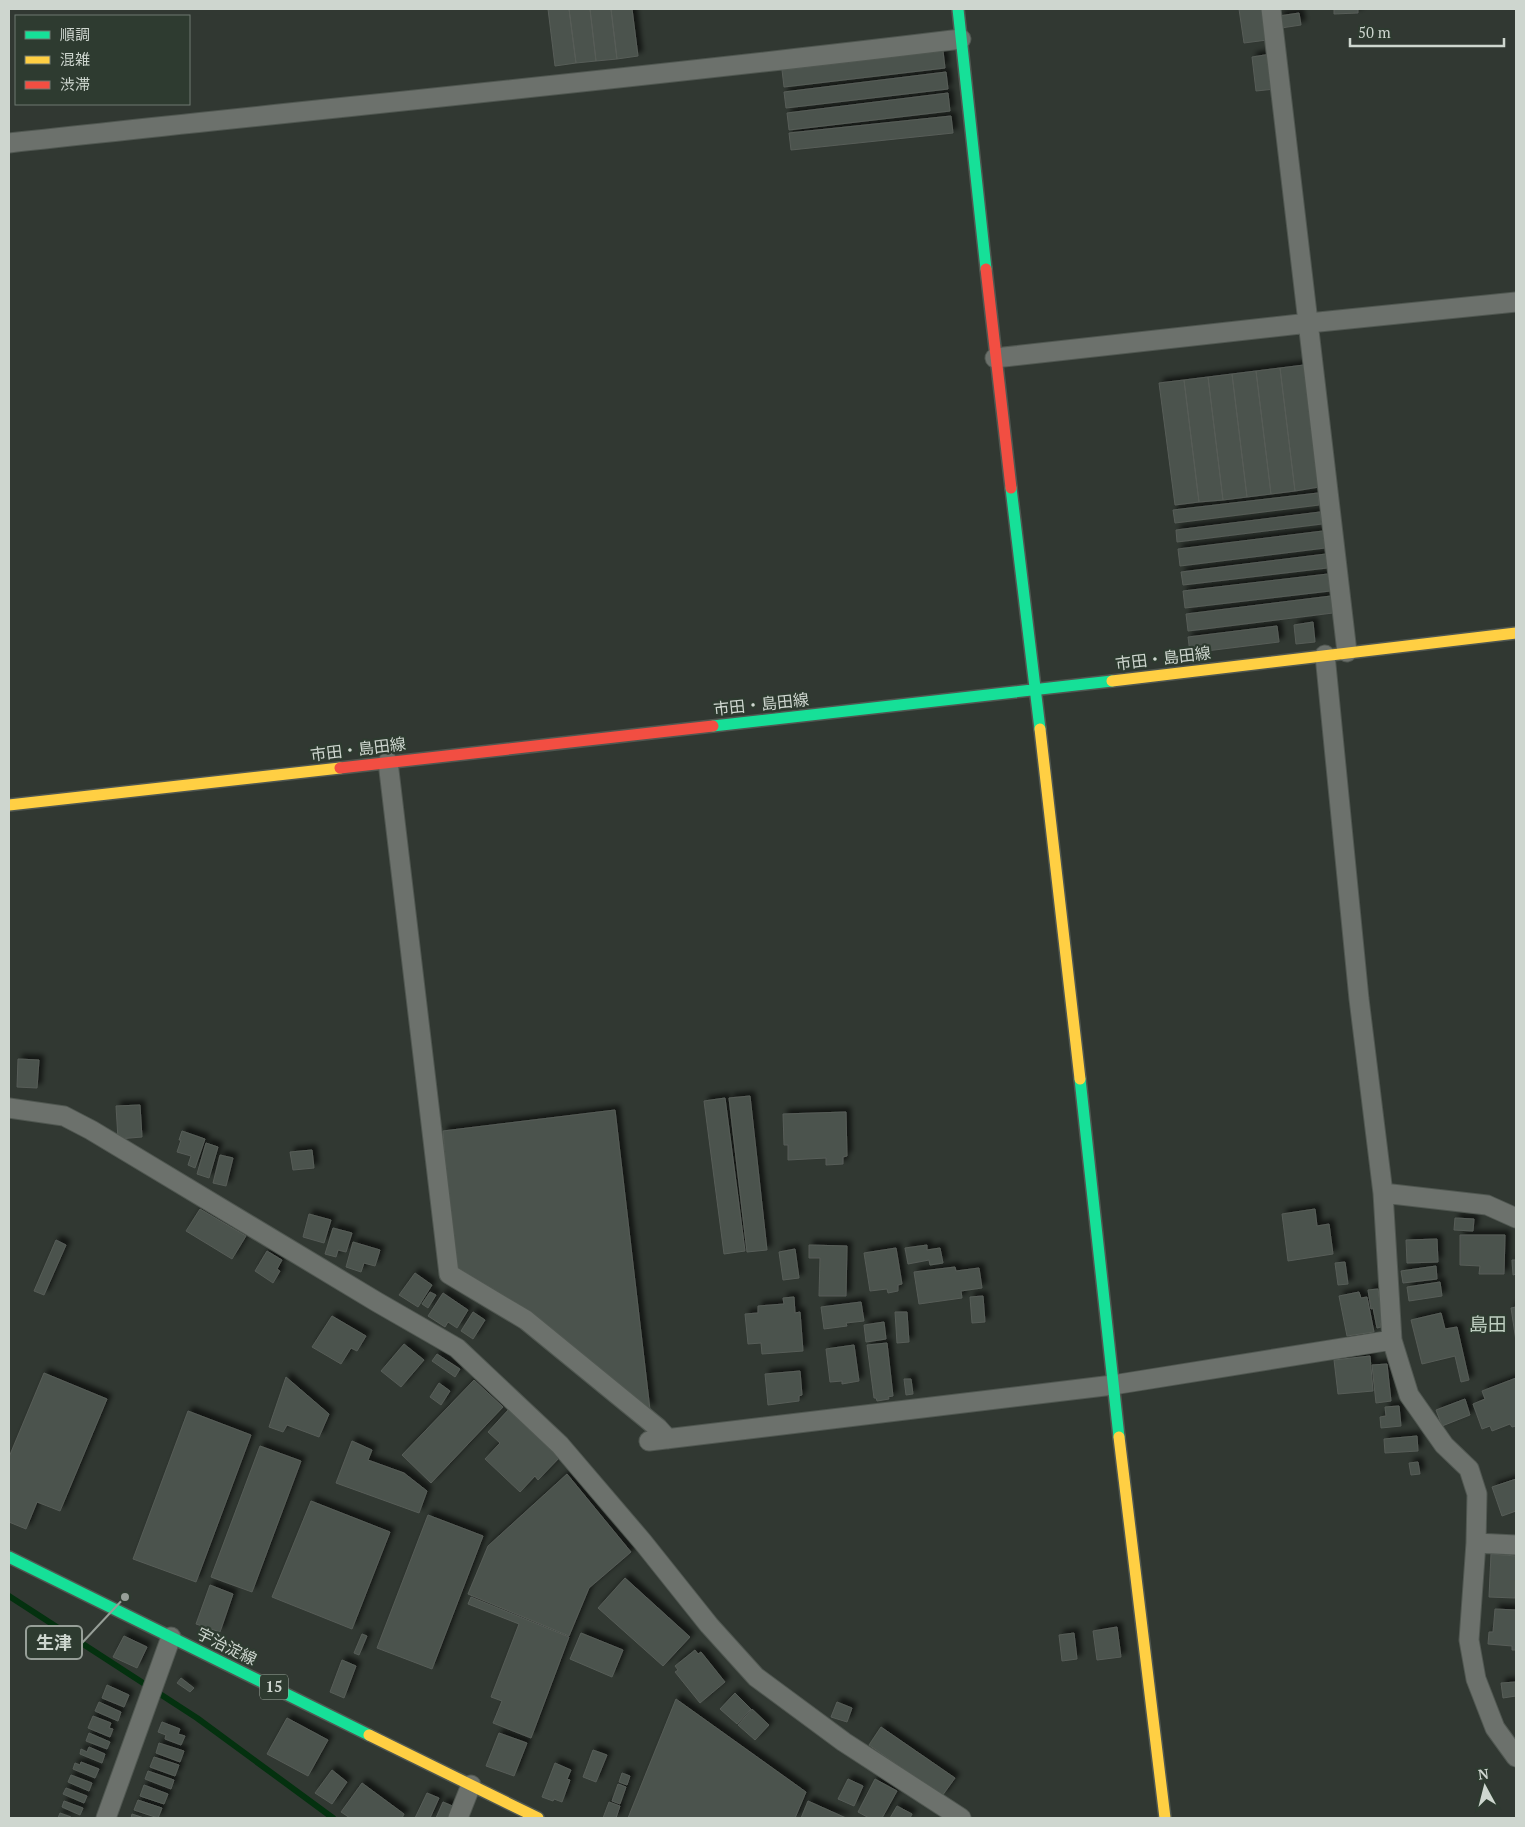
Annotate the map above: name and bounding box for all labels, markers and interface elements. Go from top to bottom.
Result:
legend [15,15,190,105]
scale bar [1350,15,1504,47]
text: 50 m [1358,22,1391,42]
text: 順調 [60,24,90,44]
text: 混雑 [60,49,90,69]
text: 渋滞 [60,74,90,94]
street label: 市田・島田線 [1114,641,1212,675]
street label: 市田・島田線 [712,688,810,720]
street label: 市田・島田線 [309,732,407,766]
district label: 島田 [1469,1311,1507,1336]
street label: 宇治淀線 [193,1622,261,1670]
callout: 生津 [26,1626,82,1659]
text: 生津 [36,1630,72,1654]
road number: 15 [260,1674,288,1700]
north arrow [1460,1762,1510,1812]
text: N [1477,1763,1490,1784]

